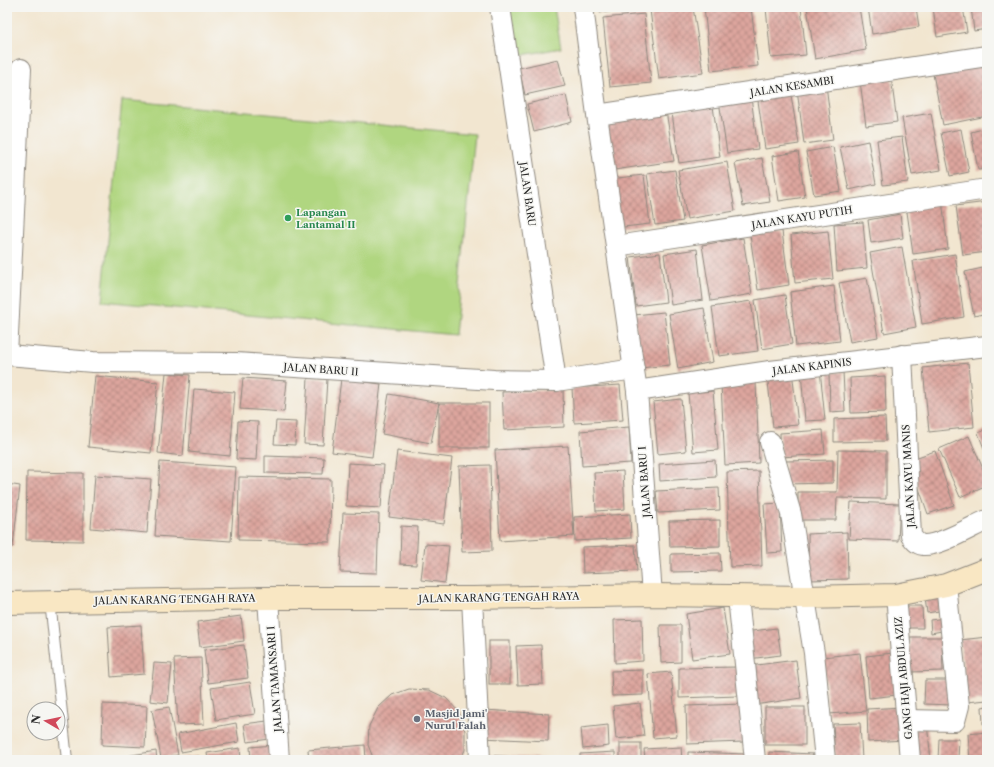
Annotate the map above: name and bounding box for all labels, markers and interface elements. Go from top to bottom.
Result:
street label: JALAN KESAMBI [747,73,835,100]
street label: JALAN BARU [516,159,539,227]
street label: JALAN KAYU PUTIH [749,203,854,232]
place label: Lapangan Lantamal II [296,206,356,231]
marker: Lapangan Lantamal II [283,213,293,223]
street label: JALAN KAPINIS [770,355,852,378]
street label: JALAN BARU II [281,360,359,379]
street label: JALAN KAYU MANIS [899,424,918,530]
street label: JALAN BARU I [636,446,654,520]
street label: JALAN KARANG TENGAH RAYA [416,590,580,605]
street label: JALAN KARANG TENGAH RAYA [92,592,256,607]
street label: GANG HAJI ABDUL AZIZ [892,616,915,740]
street label: JALAN TAMANSARI I [264,625,285,734]
north arrow [26,701,66,741]
place label: Masjid Jami' Nurul Falah [425,707,487,732]
text: N [28,713,44,725]
marker: Masjid Jami' Nurul Falah [412,714,422,724]

